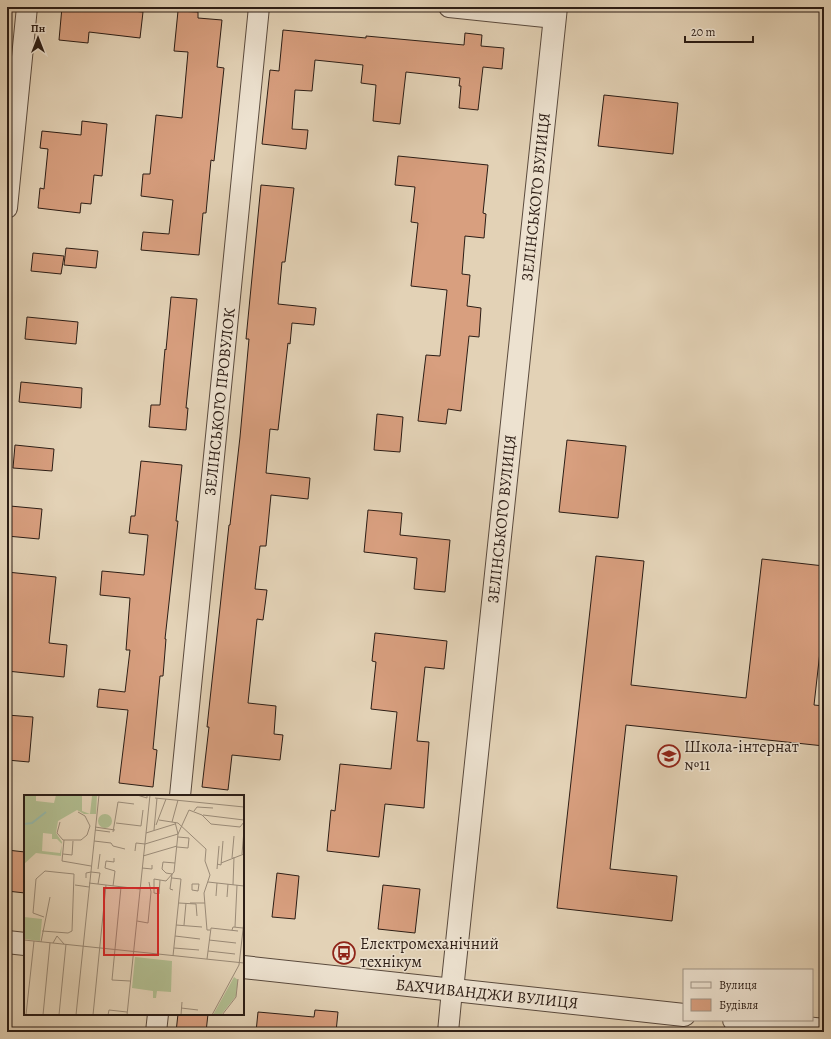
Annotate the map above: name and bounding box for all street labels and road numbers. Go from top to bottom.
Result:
street label: ЗЕЛІНСЬКОГО ВУЛИЦЯ [516,111,556,282]
street label: ЗЕЛІНСЬКОГО ПРОВУЛОК [199,306,241,497]
street label: ЗЕЛІНСЬКОГО ВУЛИЦЯ [482,433,522,604]
street label: БАХЧИВАНДЖИ ВУЛИЦЯ [395,973,580,1015]

